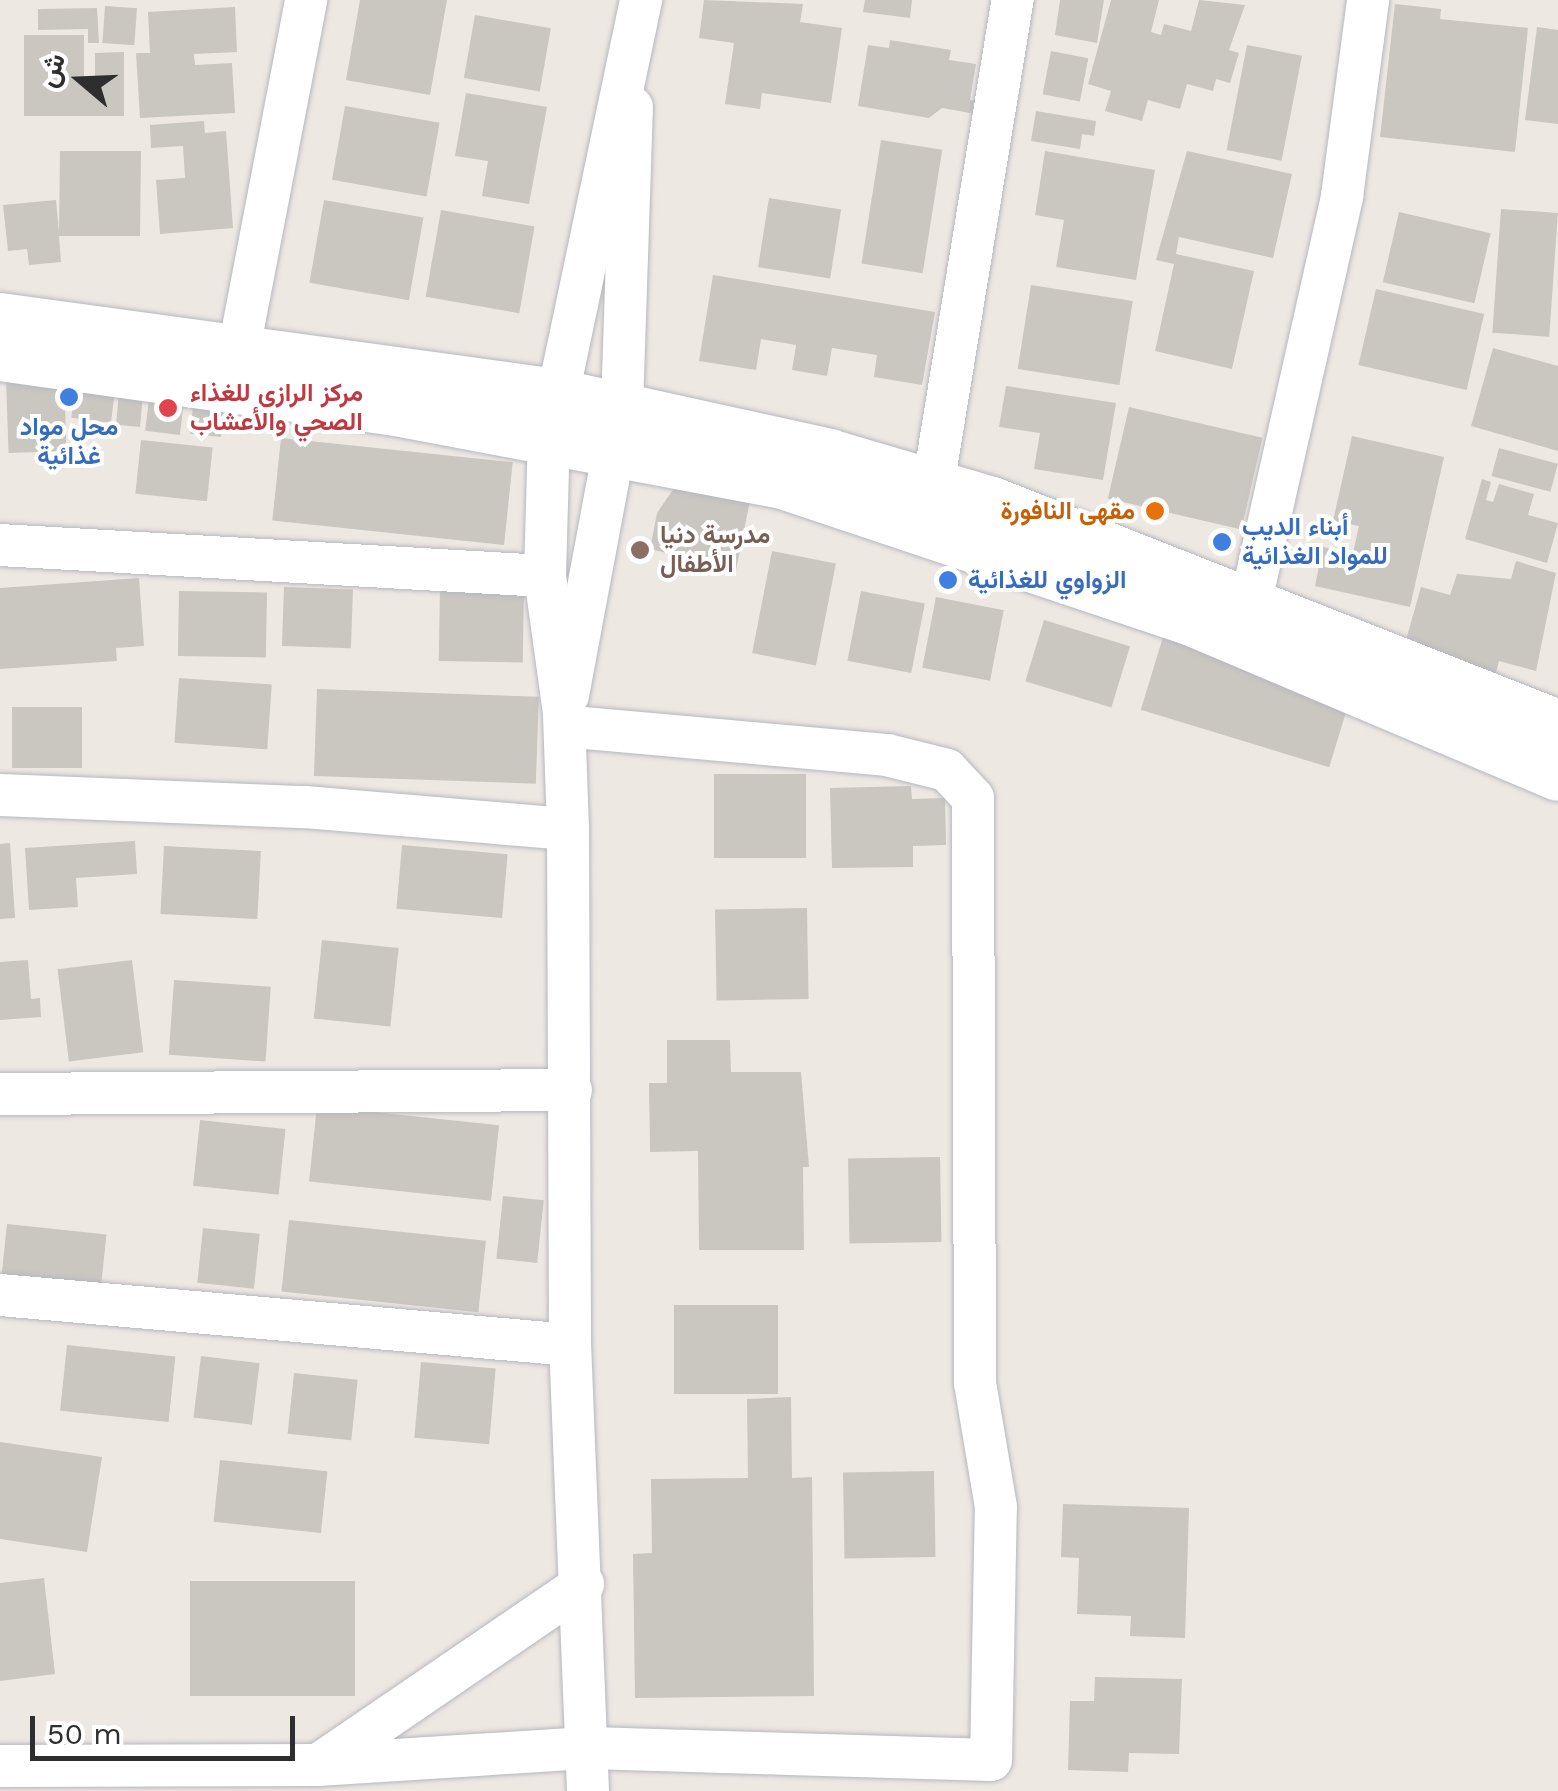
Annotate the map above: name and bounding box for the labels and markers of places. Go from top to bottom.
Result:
place label: مركز الرازي للغذاء الصحي والأعشاب [190,379,363,438]
marker: محل مواد غذائية [58,386,80,408]
marker: مركز الرازي للغذاء الصحي والأعشاب [155,395,181,421]
place label: محل مواد غذائية [20,413,118,472]
place label: مقهى النافورة [1000,496,1135,526]
marker: مقهى النافورة [1144,500,1166,522]
place label: أبناء الديب للمواد الغذائية [1242,513,1388,572]
place label: مدرسة دنيا الأطفال [660,521,770,580]
marker: أبناء الديب للمواد الغذائية [1211,531,1233,553]
marker: مدرسة دنيا الأطفال [629,539,651,561]
place label: الزواوي للغذائية [968,565,1127,595]
marker: الزواوي للغذائية [937,569,959,591]

